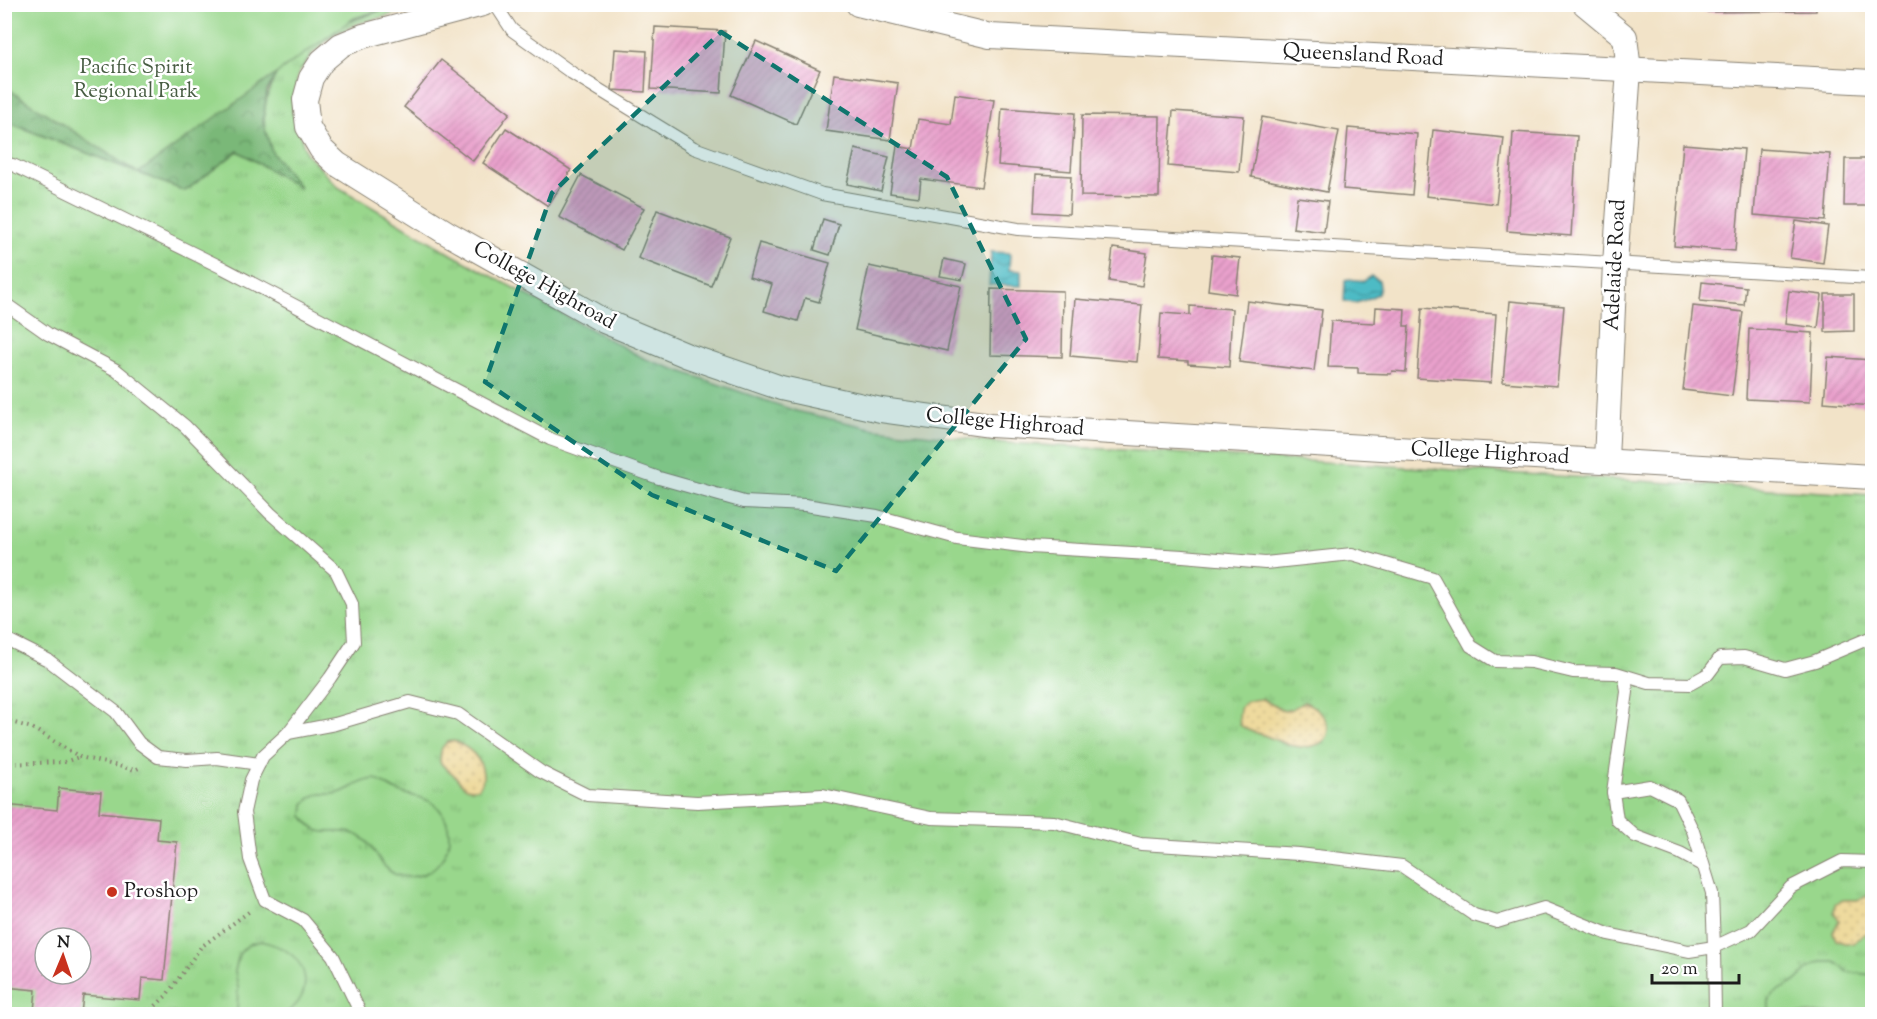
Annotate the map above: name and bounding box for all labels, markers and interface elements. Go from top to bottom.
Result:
street label: Queensland Road [1282,37,1444,75]
park label: Pacific Spirit Regional Park [74,53,199,107]
street label: Adelaide Road [1598,198,1634,332]
street label: College Highroad [467,234,621,338]
street label: College Highroad [925,401,1086,445]
street label: College Highroad [1410,435,1570,473]
place label: Proshop [124,877,198,907]
marker: Proshop [105,885,119,899]
north arrow [33,926,93,986]
text: N [57,932,70,955]
scale bar [1652,947,1739,985]
text: 20 m [1661,957,1698,983]

